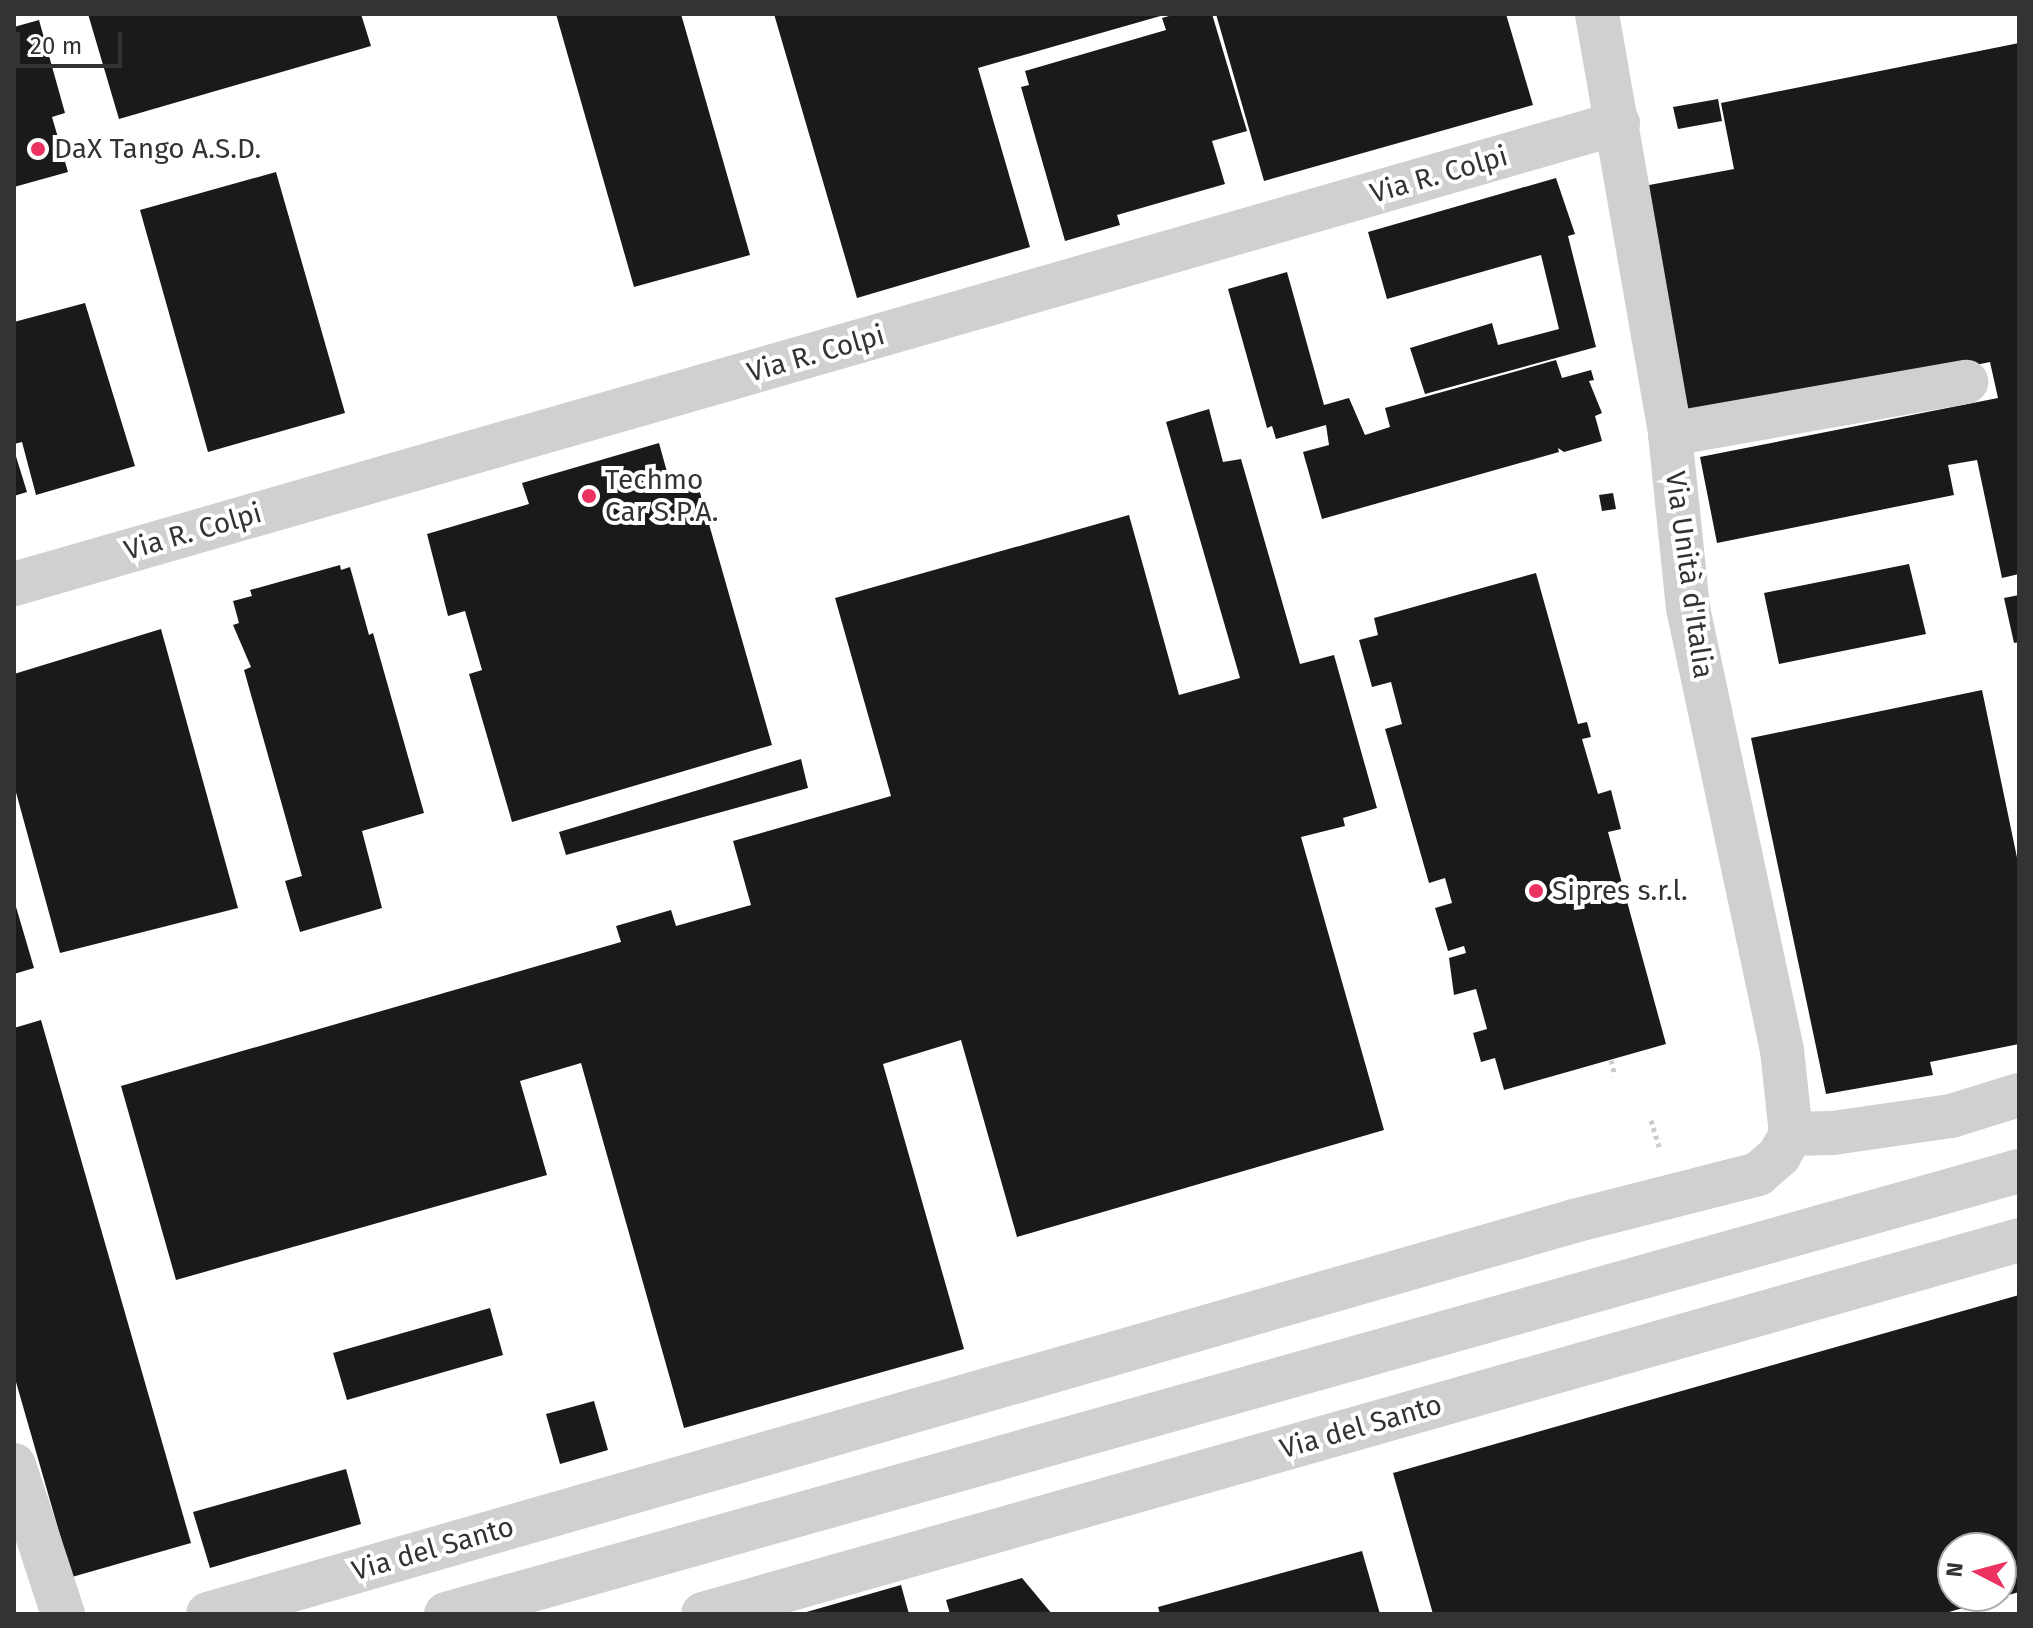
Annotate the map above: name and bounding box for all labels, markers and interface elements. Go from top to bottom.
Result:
scale bar [20,16,126,66]
text: 20 m [30,32,82,60]
place label: DaX Tango A.S.D. [54,132,261,166]
street label: Via R. Colpi [1366,139,1512,211]
marker: DaX Tango A.S.D. [29,140,47,158]
street label: Via R. Colpi [743,318,889,390]
place label: Techmo Car S.P.A. [605,463,718,529]
street label: Via Unità d'Italia [1658,469,1720,681]
marker: Techmo Car S.P.A. [580,487,598,505]
street label: Via R. Colpi [120,496,266,568]
place label: Sipres s.r.l. [1552,874,1688,908]
marker: Sipres s.r.l. [1527,882,1545,900]
street label: Via del Santo [1276,1388,1446,1466]
street label: Via del Santo [348,1510,518,1588]
north arrow [1937,1532,2017,1612]
text: N [1940,1561,1969,1578]

